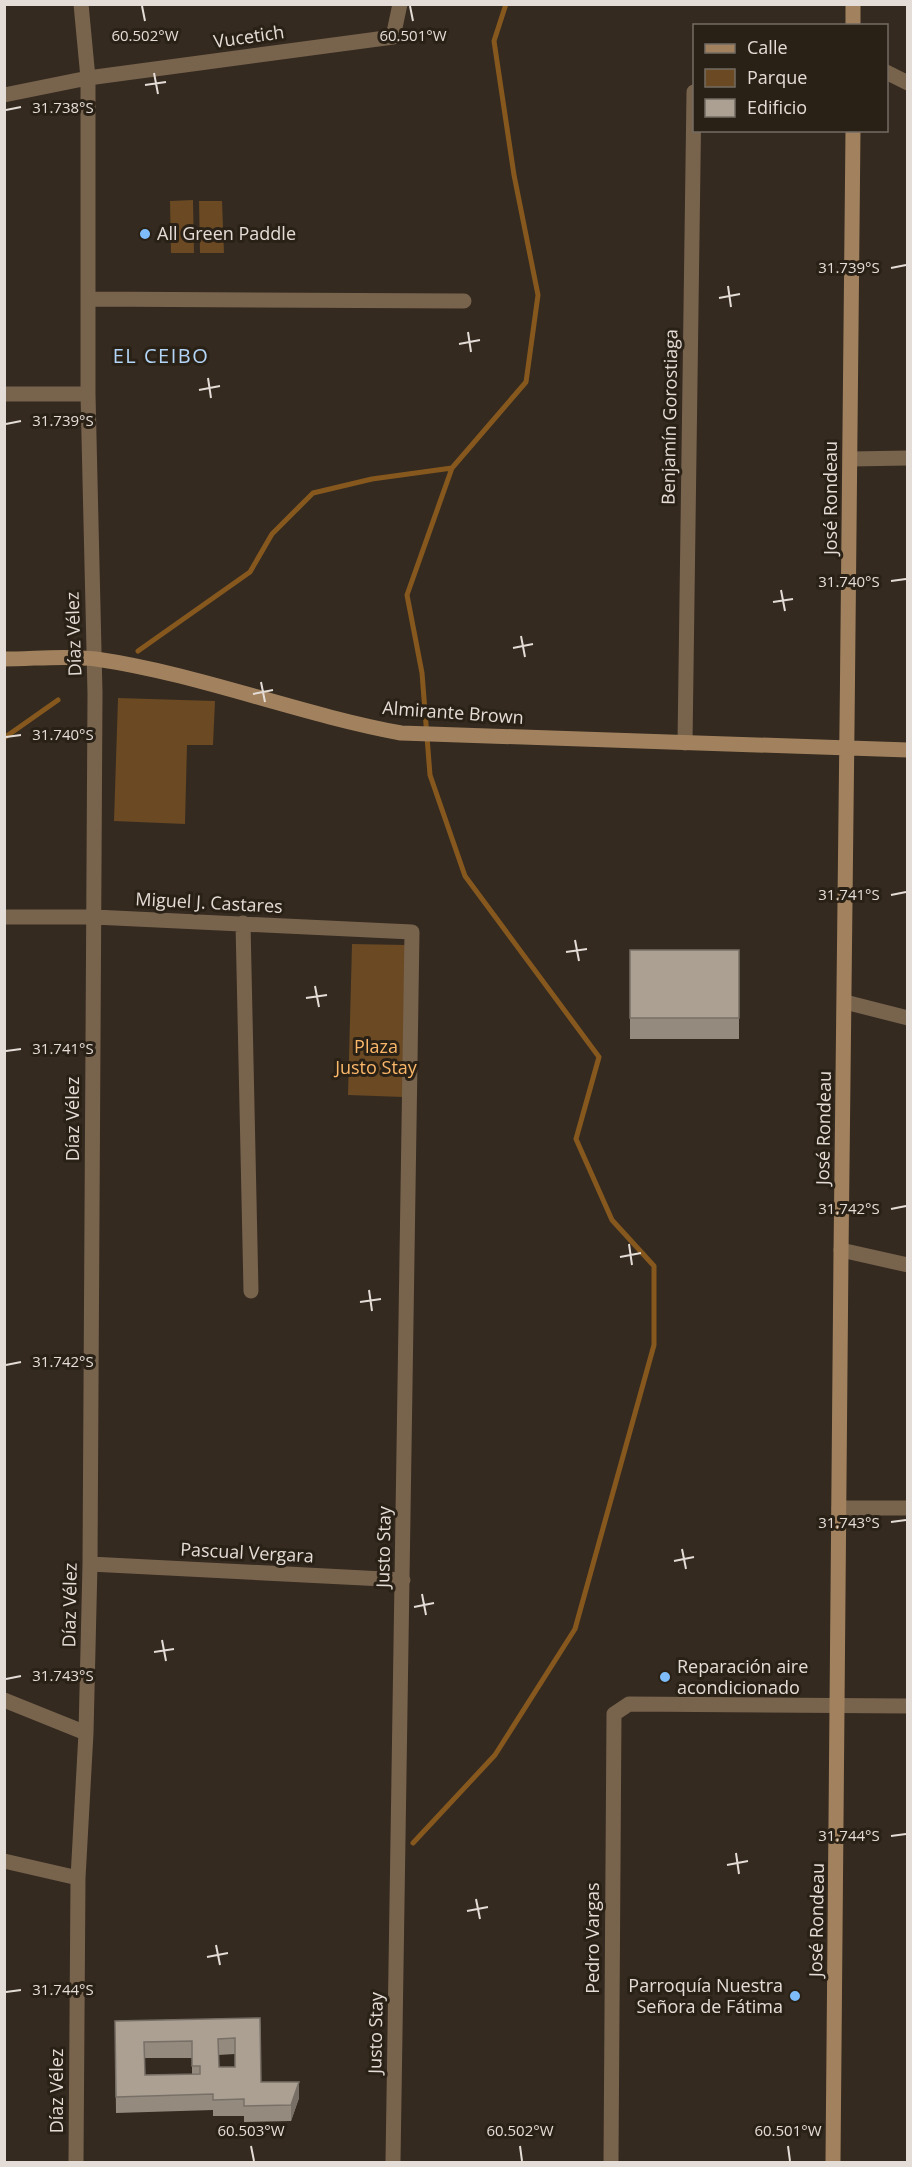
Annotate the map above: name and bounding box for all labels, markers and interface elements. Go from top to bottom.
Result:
street label: Vucetich [212,19,286,53]
legend [693,24,888,132]
text: 60.502°W [111,25,179,45]
text: 60.501°W [379,25,447,45]
text: Calle [747,35,788,59]
text: Parque [747,65,807,89]
text: Edificio [747,95,807,119]
text: 31.738°S [32,97,94,117]
place label: All Green Paddle [157,221,296,245]
marker: All Green Paddle [138,227,152,241]
text: 31.739°S [818,257,880,277]
street label: Benjamín Gorostiaga [655,329,683,505]
district label: EL CEIBO [113,342,209,369]
text: 31.739°S [32,410,94,430]
street label: José Rondeau [818,441,842,557]
text: 31.740°S [818,571,880,591]
street label: Díaz Vélez [60,591,86,677]
street label: Almirante Brown [382,695,525,729]
text: 31.740°S [32,724,94,744]
text: 31.741°S [818,884,880,904]
street label: Miguel J. Castares [135,886,283,918]
park label: Plaza Justo Stay [333,1034,418,1079]
text: 31.741°S [32,1038,94,1058]
street label: José Rondeau [810,1071,836,1187]
street label: Díaz Vélez [60,1077,84,1161]
text: 31.742°S [818,1198,880,1218]
text: 31.742°S [32,1351,94,1371]
street label: Justo Stay [370,1505,396,1590]
text: 31.743°S [818,1512,880,1532]
street label: Pascual Vergara [180,1537,314,1567]
street label: Díaz Vélez [56,1562,82,1648]
place label: Reparación aire acondicionado [677,1654,808,1699]
text: 31.743°S [32,1665,94,1685]
marker: Reparación aire acondicionado [658,1670,672,1684]
text: 31.744°S [818,1825,880,1845]
street label: José Rondeau [803,1863,829,1979]
street label: Pedro Vargas [580,1882,604,1994]
place label: Parroquía Nuestra Señora de Fátima [628,1973,783,2018]
text: 31.744°S [32,1979,94,1999]
marker: Parroquía Nuestra Señora de Fátima [788,1989,802,2003]
street label: Justo Stay [362,1991,388,2076]
street label: Díaz Vélez [44,2049,68,2133]
text: 60.503°W [217,2120,285,2140]
text: 60.502°W [486,2120,554,2140]
text: 60.501°W [754,2120,822,2140]

